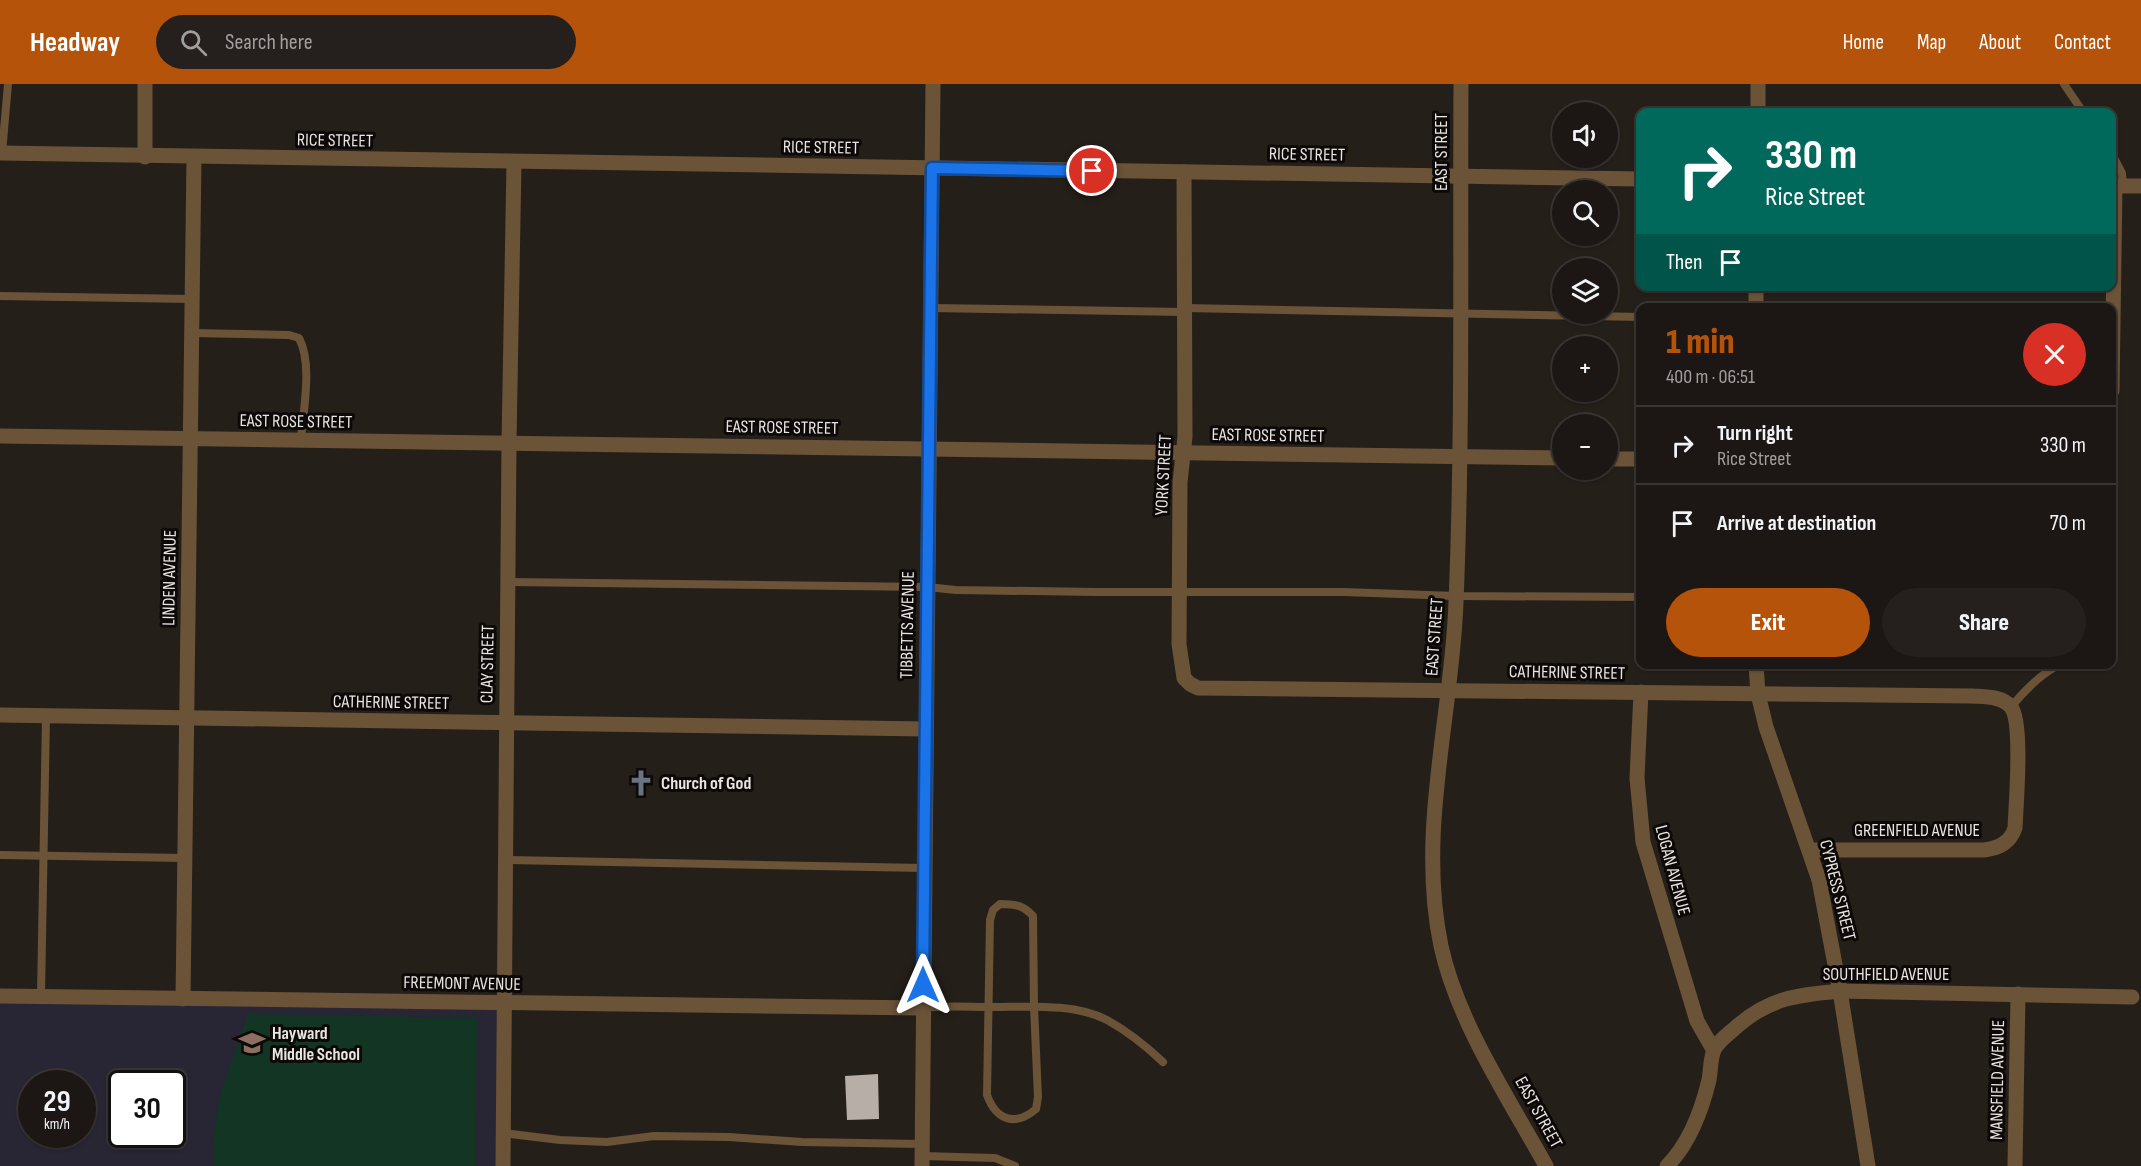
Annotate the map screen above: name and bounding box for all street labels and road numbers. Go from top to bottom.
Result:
street label: EAST STREET [1431,113,1452,191]
street label: RICE STREET [297,129,373,152]
street label: RICE STREET [783,136,859,159]
street label: RICE STREET [1269,143,1345,166]
street label: EAST ROSE STREET [239,410,353,433]
street label: EAST ROSE STREET [725,416,839,439]
street label: EAST ROSE STREET [1211,424,1325,447]
street label: YORK STREET [1151,434,1176,516]
street label: LINDEN AVENUE [158,530,181,626]
street label: TIBBETTS AVENUE [896,571,919,679]
street label: EAST STREET [1421,597,1448,677]
street label: CLAY STREET [476,625,499,703]
street label: CATHERINE STREET [1509,661,1625,684]
street label: CATHERINE STREET [333,691,449,714]
street label: GREENFIELD AVENUE [1854,820,1980,841]
street label: LOGAN AVENUE [1650,823,1695,917]
street label: CYPRESS STREET [1815,838,1860,942]
street label: SOUTHFIELD AVENUE [1823,964,1949,985]
street label: FREEMONT AVENUE [403,972,521,995]
street label: MANSFIELD AVENUE [1986,1020,2009,1140]
street label: EAST STREET [1510,1073,1567,1151]

